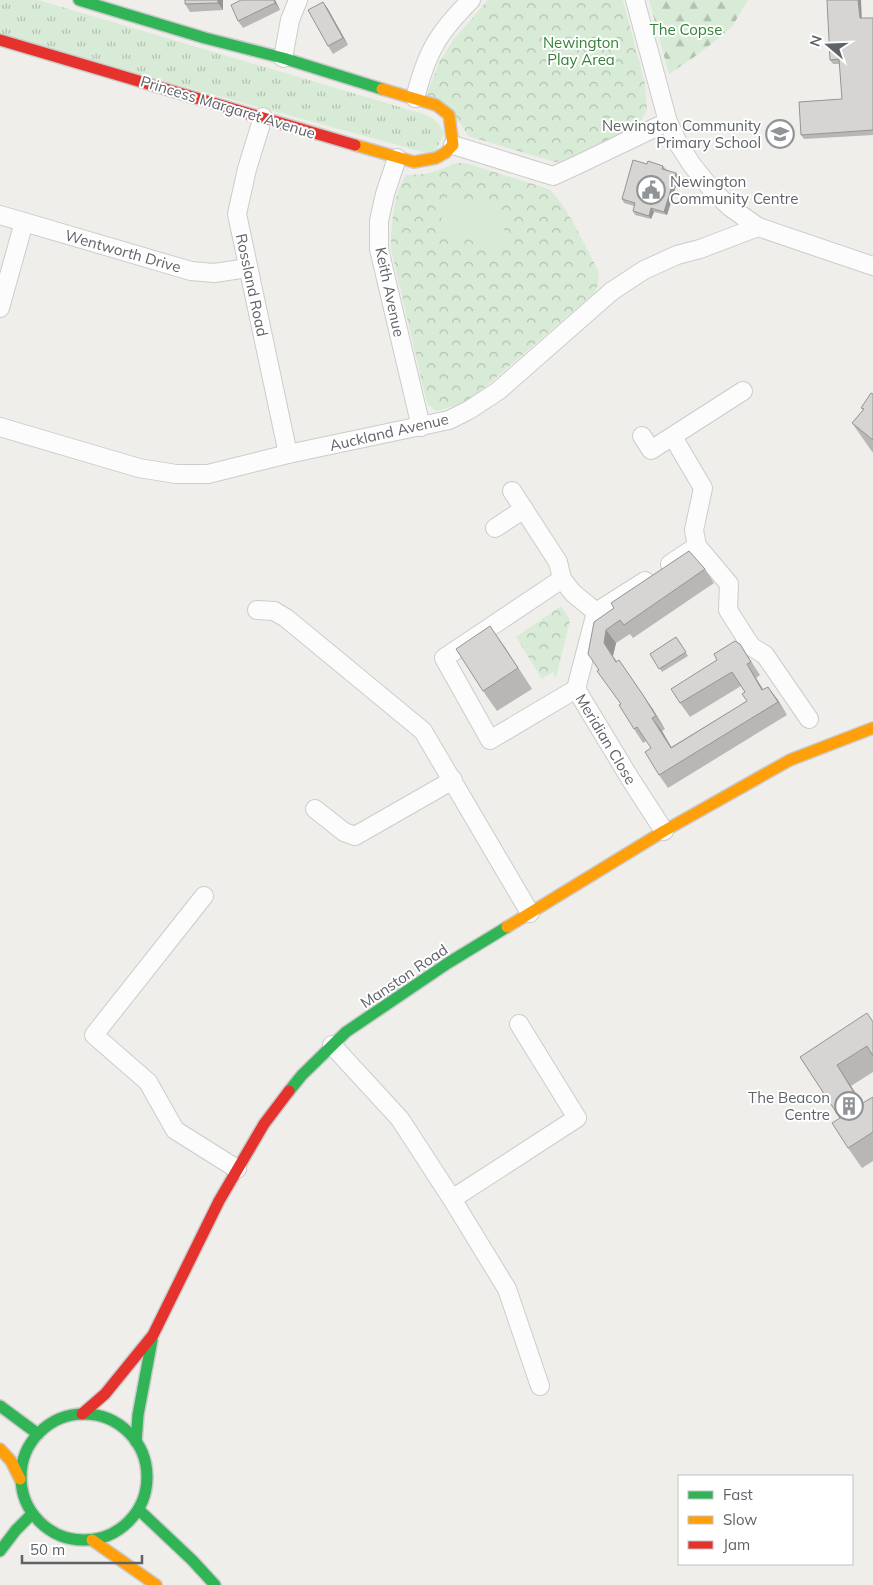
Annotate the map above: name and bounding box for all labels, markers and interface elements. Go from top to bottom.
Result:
park label: The Copse [650,20,722,39]
north arrow [803,20,853,70]
park label: Newington Play Area [543,33,619,69]
text: N [805,33,826,49]
street label: Princess Margaret Avenue [138,71,318,143]
place label: Newington Community Primary School [602,116,761,152]
school or university icon: Newington Community Primary School [765,119,795,149]
place label: Newington Community Centre [670,172,798,208]
public building icon: Newington Community Centre [636,175,666,205]
street label: Wentworth Drive [63,225,183,277]
street label: Rossland Road [232,232,272,338]
street label: Keith Avenue [371,245,409,339]
street label: Auckland Avenue [328,409,450,455]
street label: Meridian Close [572,690,640,788]
street label: Manston Road [357,940,451,1012]
place label: The Beacon Centre [748,1088,830,1124]
building icon: The Beacon Centre [834,1091,864,1121]
legend [678,1475,853,1565]
text: Fast [723,1485,753,1504]
text: Slow [723,1510,757,1529]
scale bar [22,1532,142,1564]
text: Jam [723,1535,750,1554]
text: 50 m [30,1540,65,1559]

